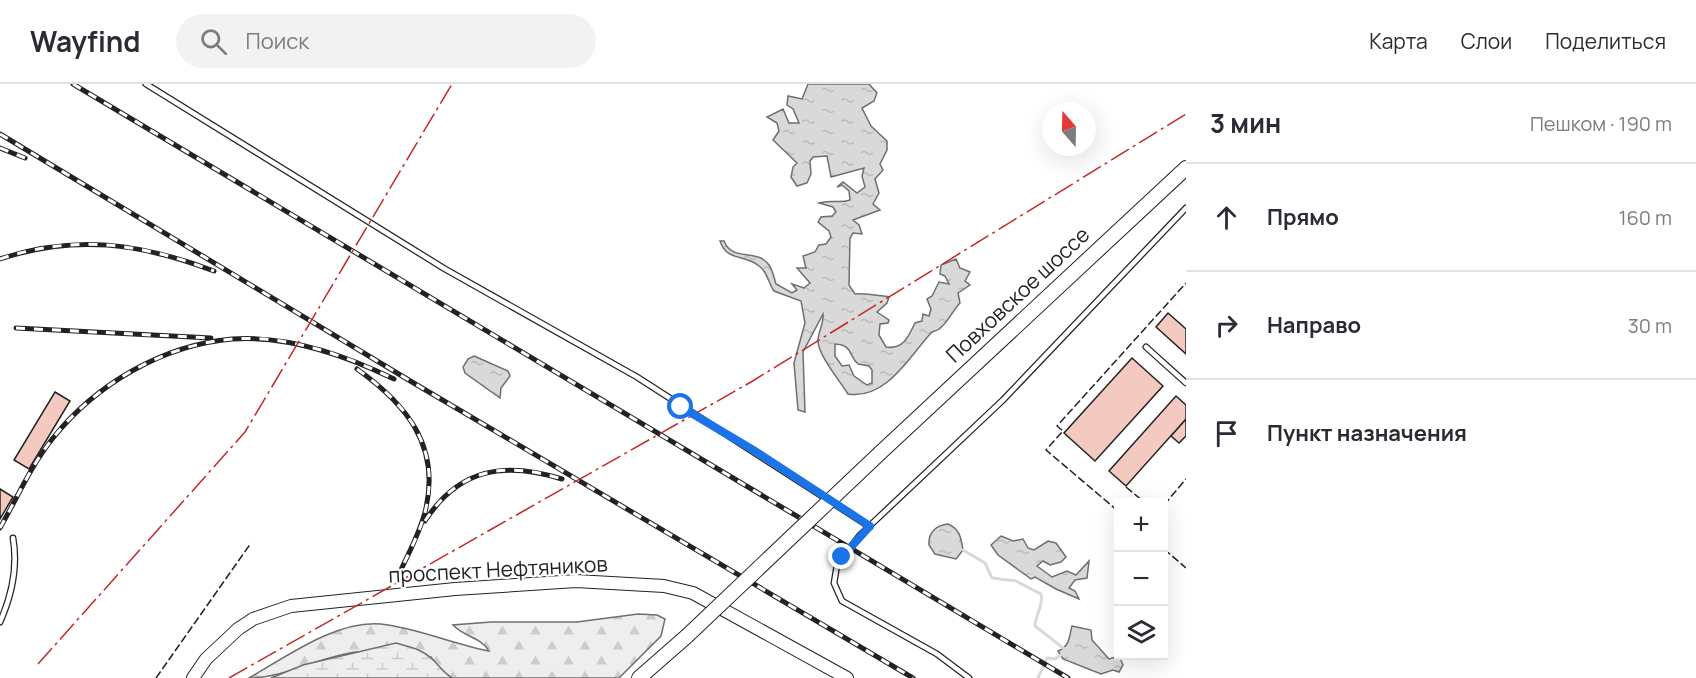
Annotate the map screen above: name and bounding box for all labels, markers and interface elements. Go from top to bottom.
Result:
search box [176,14,596,68]
text: Wayfind [30,22,140,60]
icon: search [197,25,230,58]
text: Поиск [245,26,309,56]
text: Карта [1369,27,1428,55]
text: Слои [1461,27,1512,55]
text: Поделиться [1545,27,1666,55]
north arrow [1042,102,1096,156]
text: 3 мин [1210,105,1281,141]
text: Пешком · 190 m [1530,110,1672,137]
icon: ahead [1210,201,1243,234]
text: Прямо [1267,202,1339,232]
text: 160 m [1619,204,1672,231]
street label: Повховское шоссе [939,220,1095,368]
icon: right [1210,309,1243,342]
text: Направо [1267,310,1361,340]
text: 30 m [1628,312,1672,339]
route start [667,393,693,419]
icon: arrive [1210,417,1243,450]
text: Пункт назначения [1267,418,1467,448]
map controls [1114,498,1168,660]
button: + [1114,498,1168,552]
route end [828,543,854,569]
street label: проспект Нефтяников [388,549,608,589]
button: − [1114,552,1168,606]
button: layers [1114,606,1168,660]

